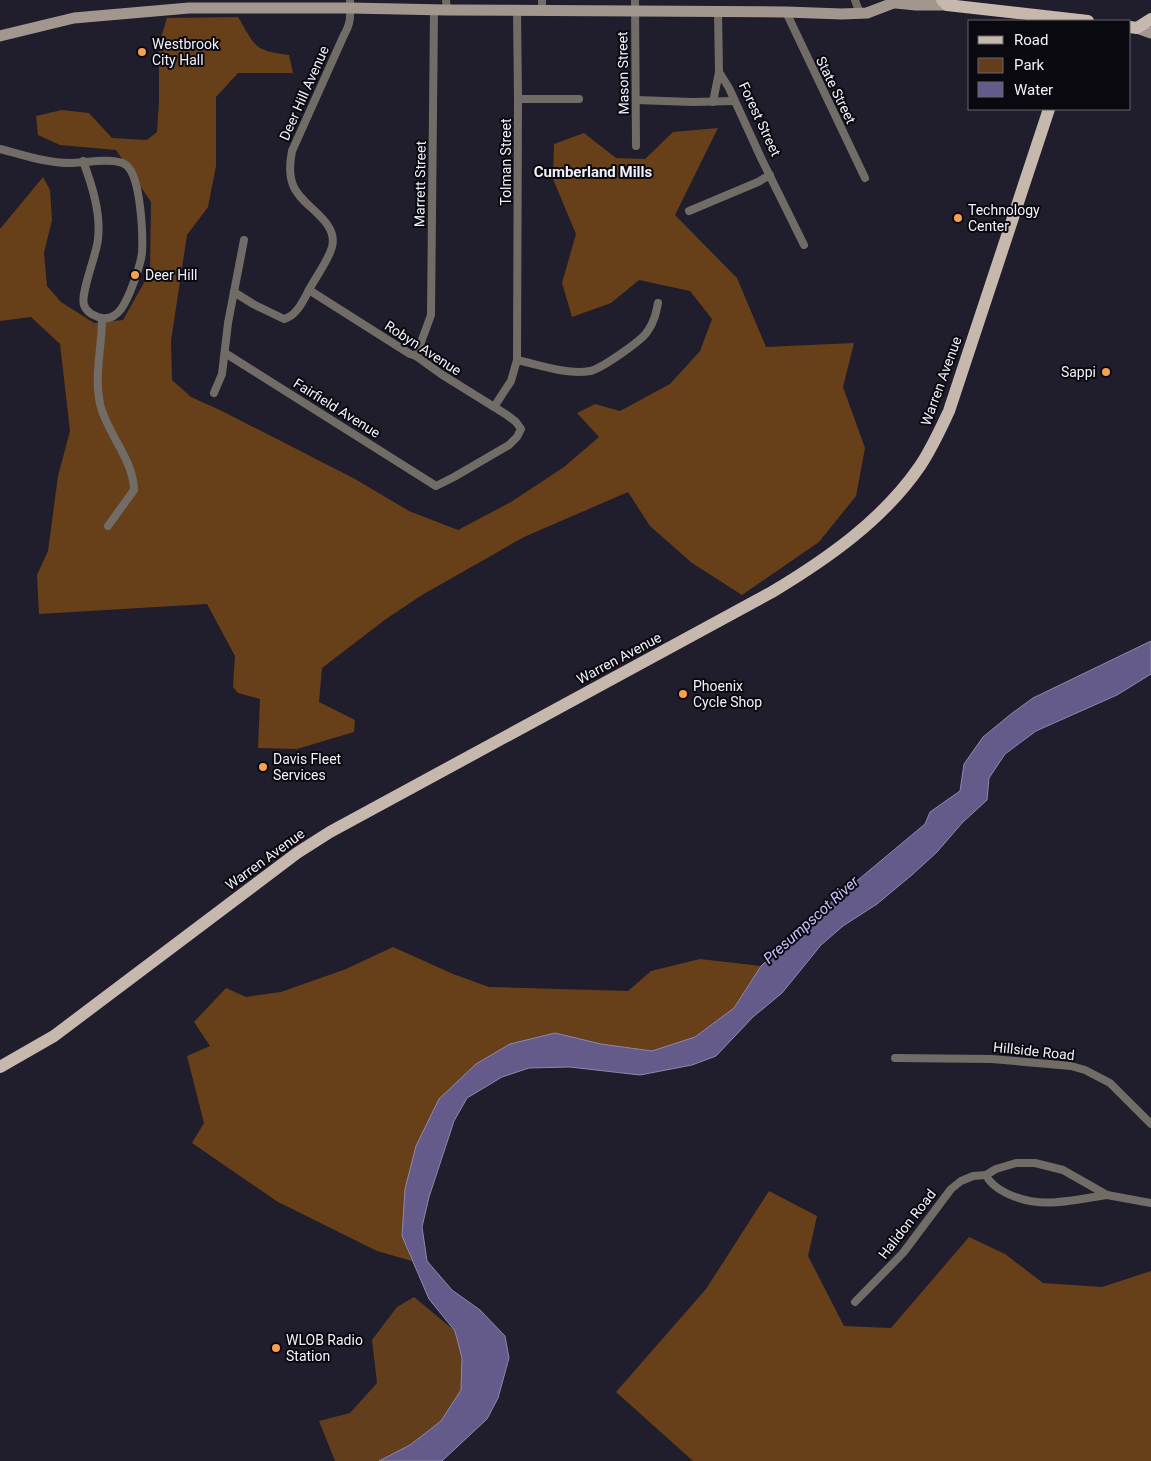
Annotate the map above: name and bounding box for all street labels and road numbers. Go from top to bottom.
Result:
street label: Mason Street [614,31,632,115]
street label: Deer Hill Avenue [276,43,332,143]
street label: State Street [813,54,859,127]
street label: Forest Street [736,79,784,159]
street label: Tolman Street [498,118,514,206]
street label: Marrett Street [411,140,429,227]
street label: Robyn Avenue [382,317,464,379]
street label: Warren Avenue [917,334,965,428]
street label: Fairfield Avenue [291,375,383,441]
street label: Warren Avenue [574,629,664,687]
street label: Warren Avenue [222,825,308,893]
street label: Hillside Road [993,1039,1075,1063]
street label: Halidon Road [875,1186,939,1262]

